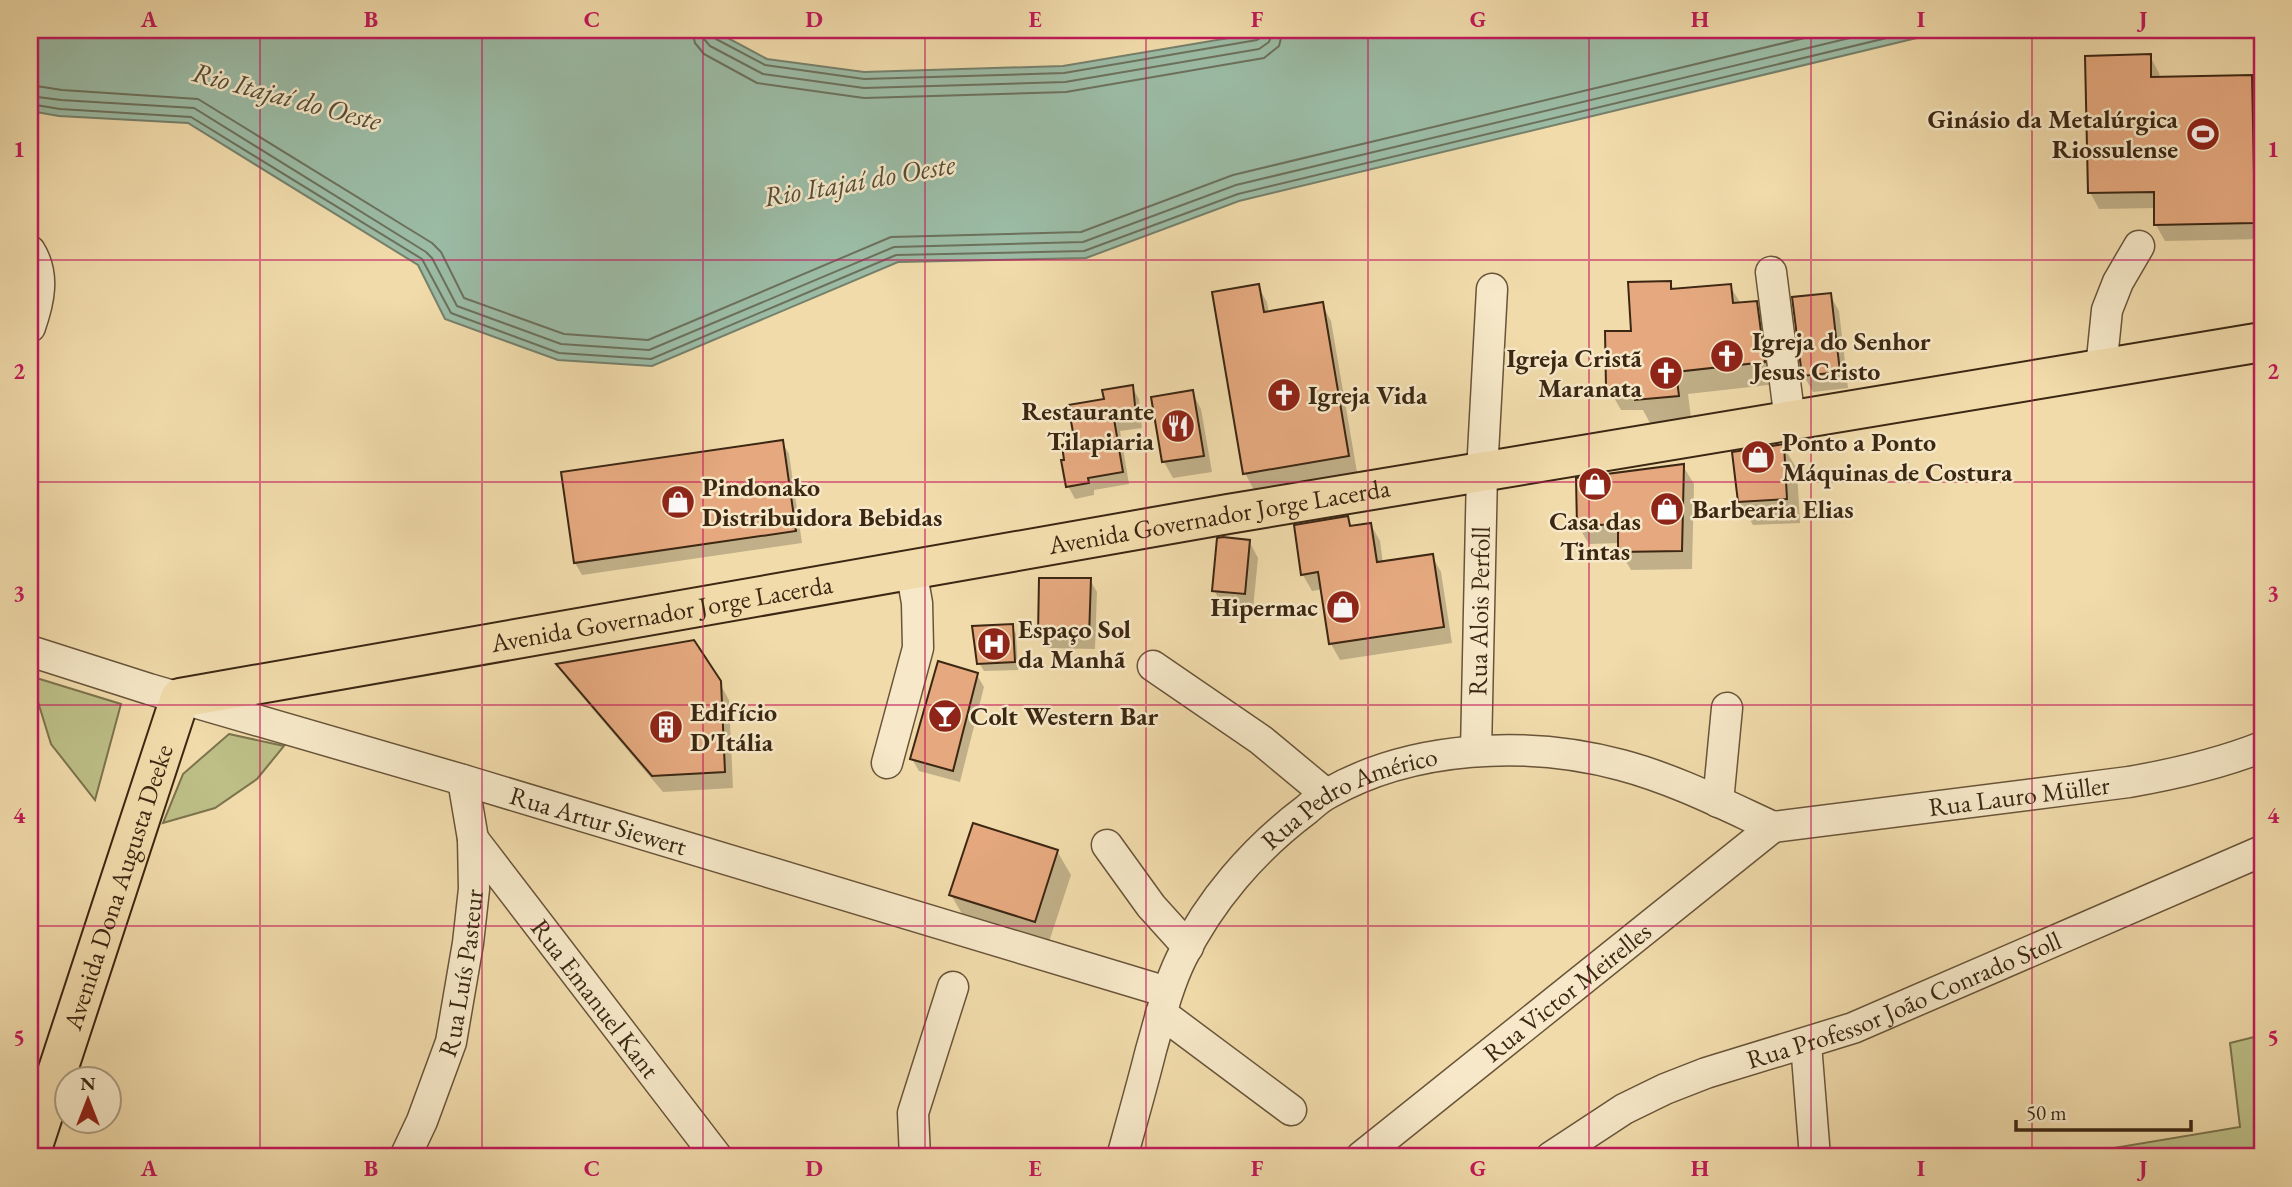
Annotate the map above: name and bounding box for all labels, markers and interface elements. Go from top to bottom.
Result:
text: A [140,4,158,34]
text: B [364,4,378,34]
text: C [584,4,600,34]
text: D [805,4,823,34]
text: E [1028,4,1042,34]
text: F [1251,4,1264,34]
text: G [1470,4,1486,34]
text: H [1691,4,1709,34]
text: I [1917,4,1925,34]
text: J [2137,4,2148,34]
water label: Rio Itajaí do Oeste [189,54,386,139]
place label: Ginásio da Metalúrgica Riossulense [1927,102,2179,166]
sports icon: Ginásio da Metalúrgica Riossulense [2184,115,2222,153]
text: 1 [13,134,25,164]
text: 1 [2267,134,2279,164]
water label: Rio Itajaí do Oeste [760,145,958,215]
place label: Igreja do Senhor Jesus Cristo [1749,324,1931,388]
church icon: Igreja do Senhor Jesus Cristo [1708,337,1746,375]
place label: Igreja Cristã Maranata [1506,341,1643,405]
church icon: Igreja Cristã Maranata [1647,354,1685,392]
text: 2 [13,356,25,386]
text: 2 [2267,356,2279,386]
church icon: Igreja Vida [1265,376,1303,414]
place label: Igreja Vida [1308,378,1428,412]
place label: Restaurante Tilapiaria [1022,394,1155,458]
restaurant icon: Restaurante Tilapiaria [1159,407,1197,445]
place label: Ponto a Ponto Máquinas de Costura [1782,425,2013,489]
shop icon: Ponto a Ponto Máquinas de Costura [1739,438,1777,476]
shop icon: Casa das Tintas [1576,465,1614,503]
place label: Pindonako Distribuidora Bebidas [702,470,942,534]
street label: Avenida Governador Jorge Lacerda [1045,470,1393,562]
shop icon: Pindonako Distribuidora Bebidas [659,483,697,521]
shop icon: Barbearia Elias [1648,490,1686,528]
place label: Barbearia Elias [1692,492,1854,526]
place label: Casa das Tintas [1549,504,1641,568]
street label: Rua Alois Perfoll [1460,526,1498,696]
street label: Avenida Governador Jorge Lacerda [487,567,836,660]
text: 3 [13,578,25,608]
text: 3 [2267,578,2279,608]
shop icon: Hipermac [1324,588,1362,626]
place label: Hipermac [1211,590,1318,624]
place label: Espaço Sol da Manhã [1018,612,1131,676]
hospital icon: Espaço Sol da Manhã [975,625,1013,663]
place label: Edifício D'Itália [690,695,777,759]
bar icon: Colt Western Bar [926,697,964,735]
place label: Colt Western Bar [970,699,1159,733]
building icon: Edifício D'Itália [647,708,685,746]
street label: Rua Pedro Américo [1254,739,1440,857]
street label: Avenida Dona Augusta Deeke [55,740,181,1035]
street label: Rua Lauro Müller [1926,768,2112,824]
street label: Rua Artur Siewert [506,778,691,863]
text: 4 [13,800,26,830]
text: 4 [2267,800,2280,830]
street label: Rua Luís Pasteur [430,887,491,1062]
street label: Rua Emanuel Kant [523,912,667,1085]
street label: Rua Victor Meirelles [1476,914,1658,1070]
street label: Rua Professor João Conrado Stoll [1742,923,2066,1077]
text: 5 [13,1022,25,1052]
text: 5 [2267,1022,2279,1052]
north arrow [52,1064,122,1134]
text: N [80,1071,96,1096]
scale bar [2016,1089,2190,1133]
text: 50 m [2026,1099,2067,1126]
text: A [140,1153,158,1183]
text: B [364,1153,378,1183]
text: C [584,1153,600,1183]
text: D [805,1153,823,1183]
text: E [1028,1153,1042,1183]
text: F [1251,1153,1264,1183]
text: G [1470,1153,1486,1183]
text: H [1691,1153,1709,1183]
text: I [1917,1153,1925,1183]
text: J [2137,1153,2148,1183]

